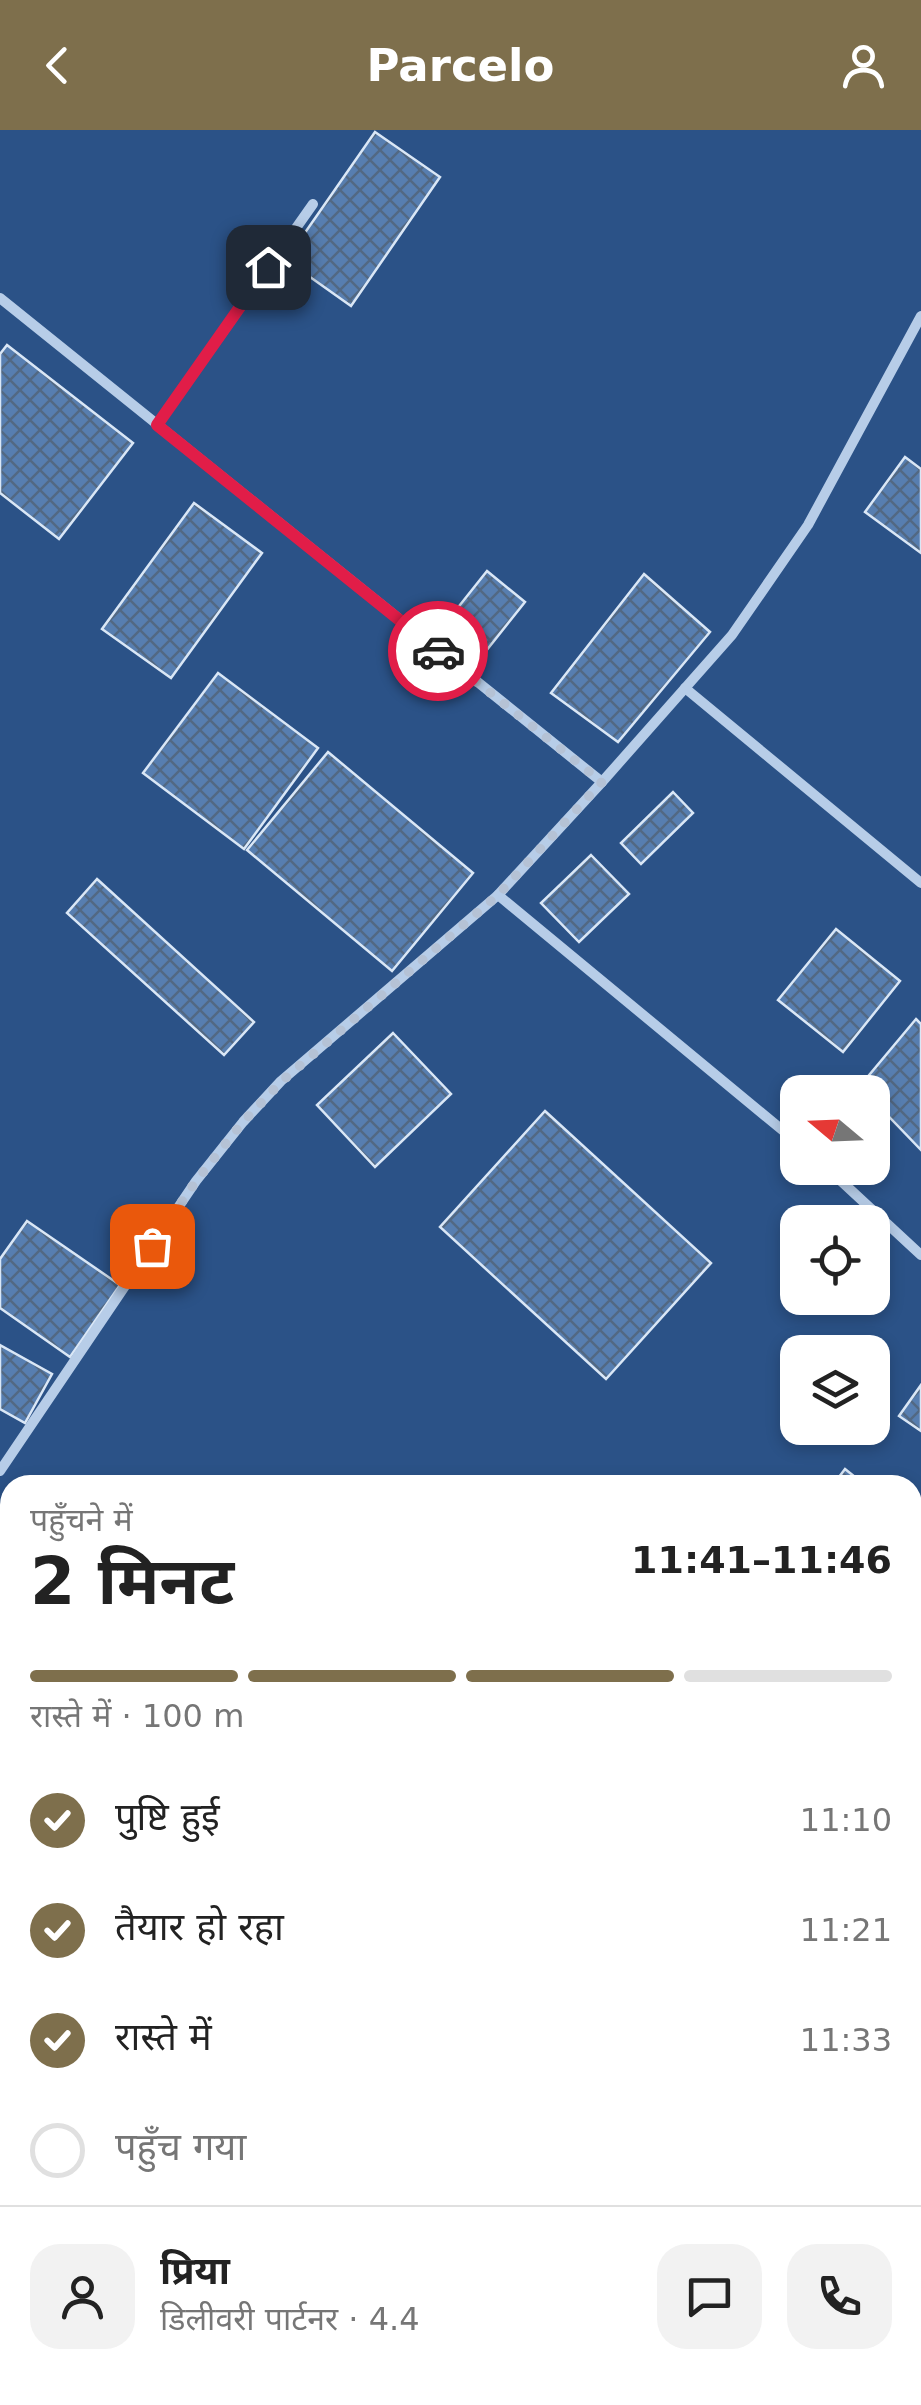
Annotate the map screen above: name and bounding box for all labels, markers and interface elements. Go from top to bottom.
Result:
icon: back [30,38,85,93]
icon: person [836,38,891,93]
text: Parcelo [367,39,554,92]
pin [226,225,311,310]
icon: home [241,240,296,295]
courier [388,601,488,701]
icon: car [411,624,466,679]
north arrow [780,1075,890,1185]
map controls [780,1075,890,1445]
pin [110,1204,195,1289]
button: locate [780,1205,890,1315]
icon: bag [125,1219,180,1274]
button: layers [780,1335,890,1445]
text: पहुँचने में [30,1501,133,1539]
text: 11:41–11:46 [631,1538,892,1582]
text: 2 मिनट [30,1544,234,1619]
text: रास्ते में · 100 m [30,1697,244,1735]
icon: check [30,1793,85,1848]
text: पुष्टि हुई [115,1795,220,1839]
text: 11:10 [800,1801,892,1839]
icon: check [30,1903,85,1958]
text: तैयार हो रहा [115,1905,284,1949]
text: 11:21 [800,1911,892,1949]
icon: check [30,2013,85,2068]
text: रास्ते में [115,2015,212,2059]
text: 11:33 [800,2021,892,2059]
text: पहुँच गया [115,2125,246,2169]
button: person [30,2244,135,2349]
button: chat [657,2244,762,2349]
button: phone [787,2244,892,2349]
text: प्रिया [160,2249,230,2293]
text: डिलीवरी पार्टनर · 4.4 [160,2300,420,2338]

